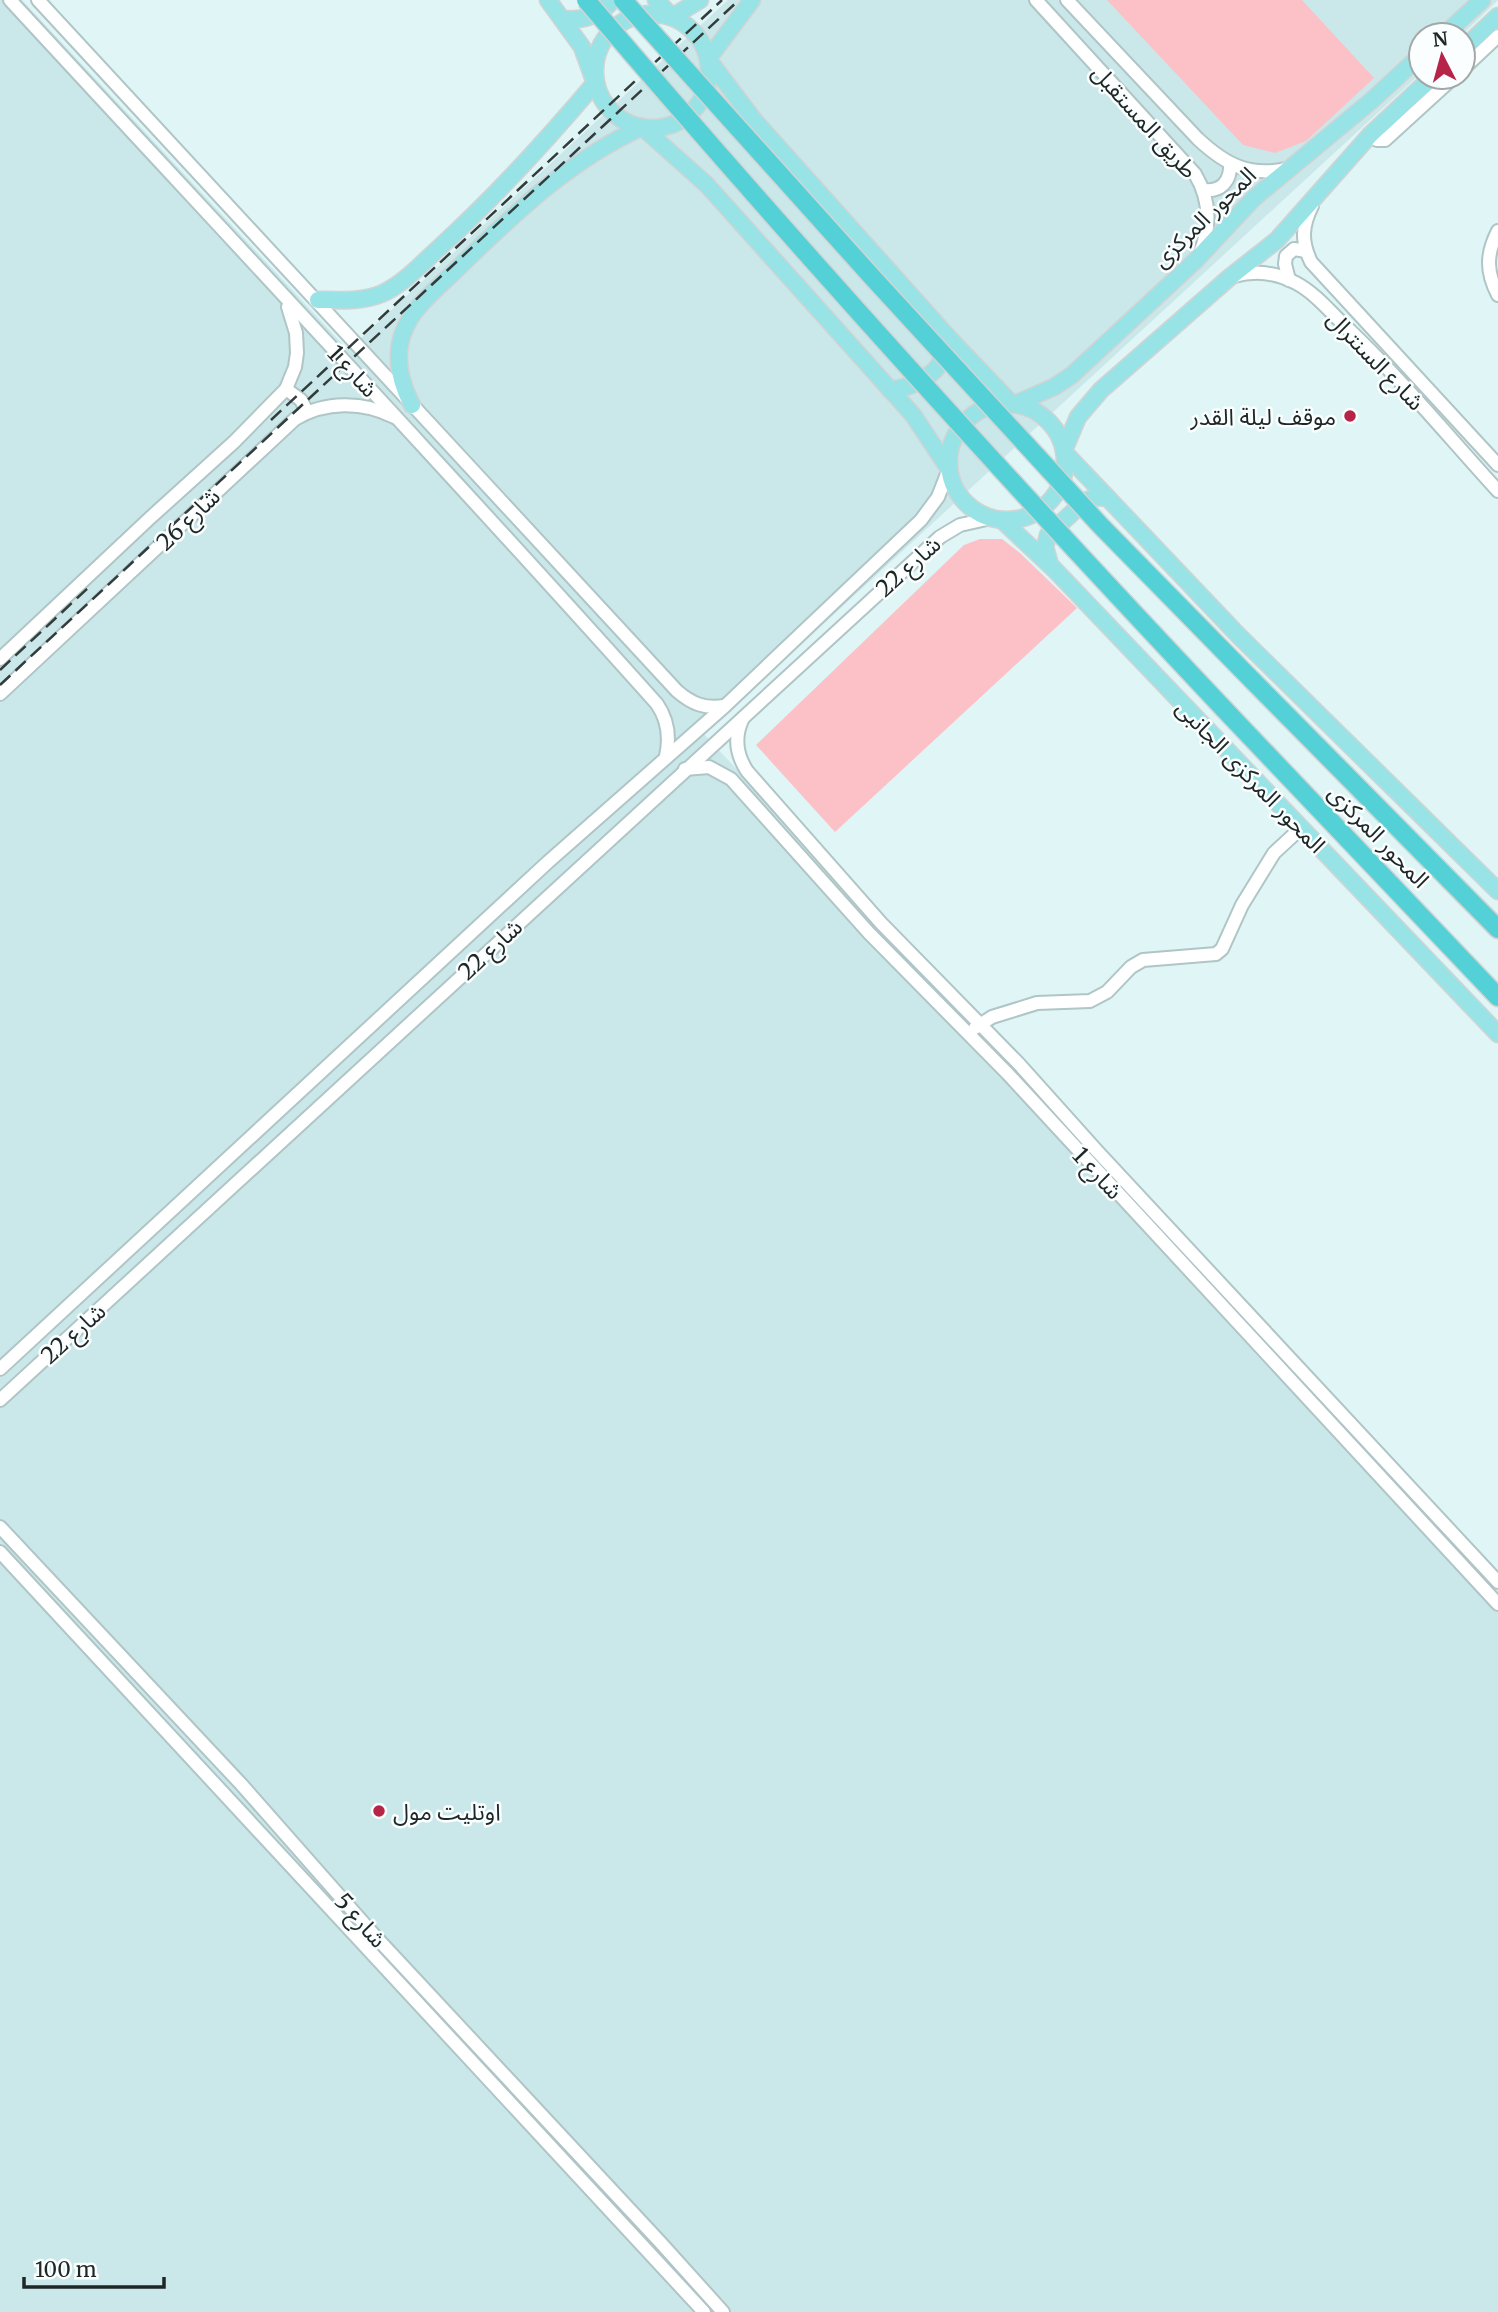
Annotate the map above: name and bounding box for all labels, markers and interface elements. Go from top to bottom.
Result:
north arrow [1407,21,1477,91]
text: N [1432,26,1449,52]
street label: طريق المستقبل [1086,58,1204,184]
street label: المحور المركزى [1146,160,1262,274]
street label: شارع السنترال [1319,304,1431,418]
street label: شارع 1 [320,339,384,405]
place label: موقف ليلة القدر [1189,402,1336,431]
marker: موقف ليلة القدر [1342,408,1358,424]
street label: شارع 26 [150,482,228,558]
street label: شارع 22 [870,529,948,605]
street label: المحور المركزى الجانبى [1170,693,1332,859]
street label: المحور المركزى [1322,778,1436,894]
street label: شارع 22 [452,912,530,988]
street label: شارع 1 [1065,1141,1129,1207]
street label: شارع 22 [35,1296,113,1372]
place label: اوتليت مول [393,1797,501,1826]
marker: اوتليت مول [371,1803,387,1819]
street label: شارع 5 [327,1887,393,1955]
scale bar [24,2246,164,2290]
text: 100 m [35,2256,97,2283]

